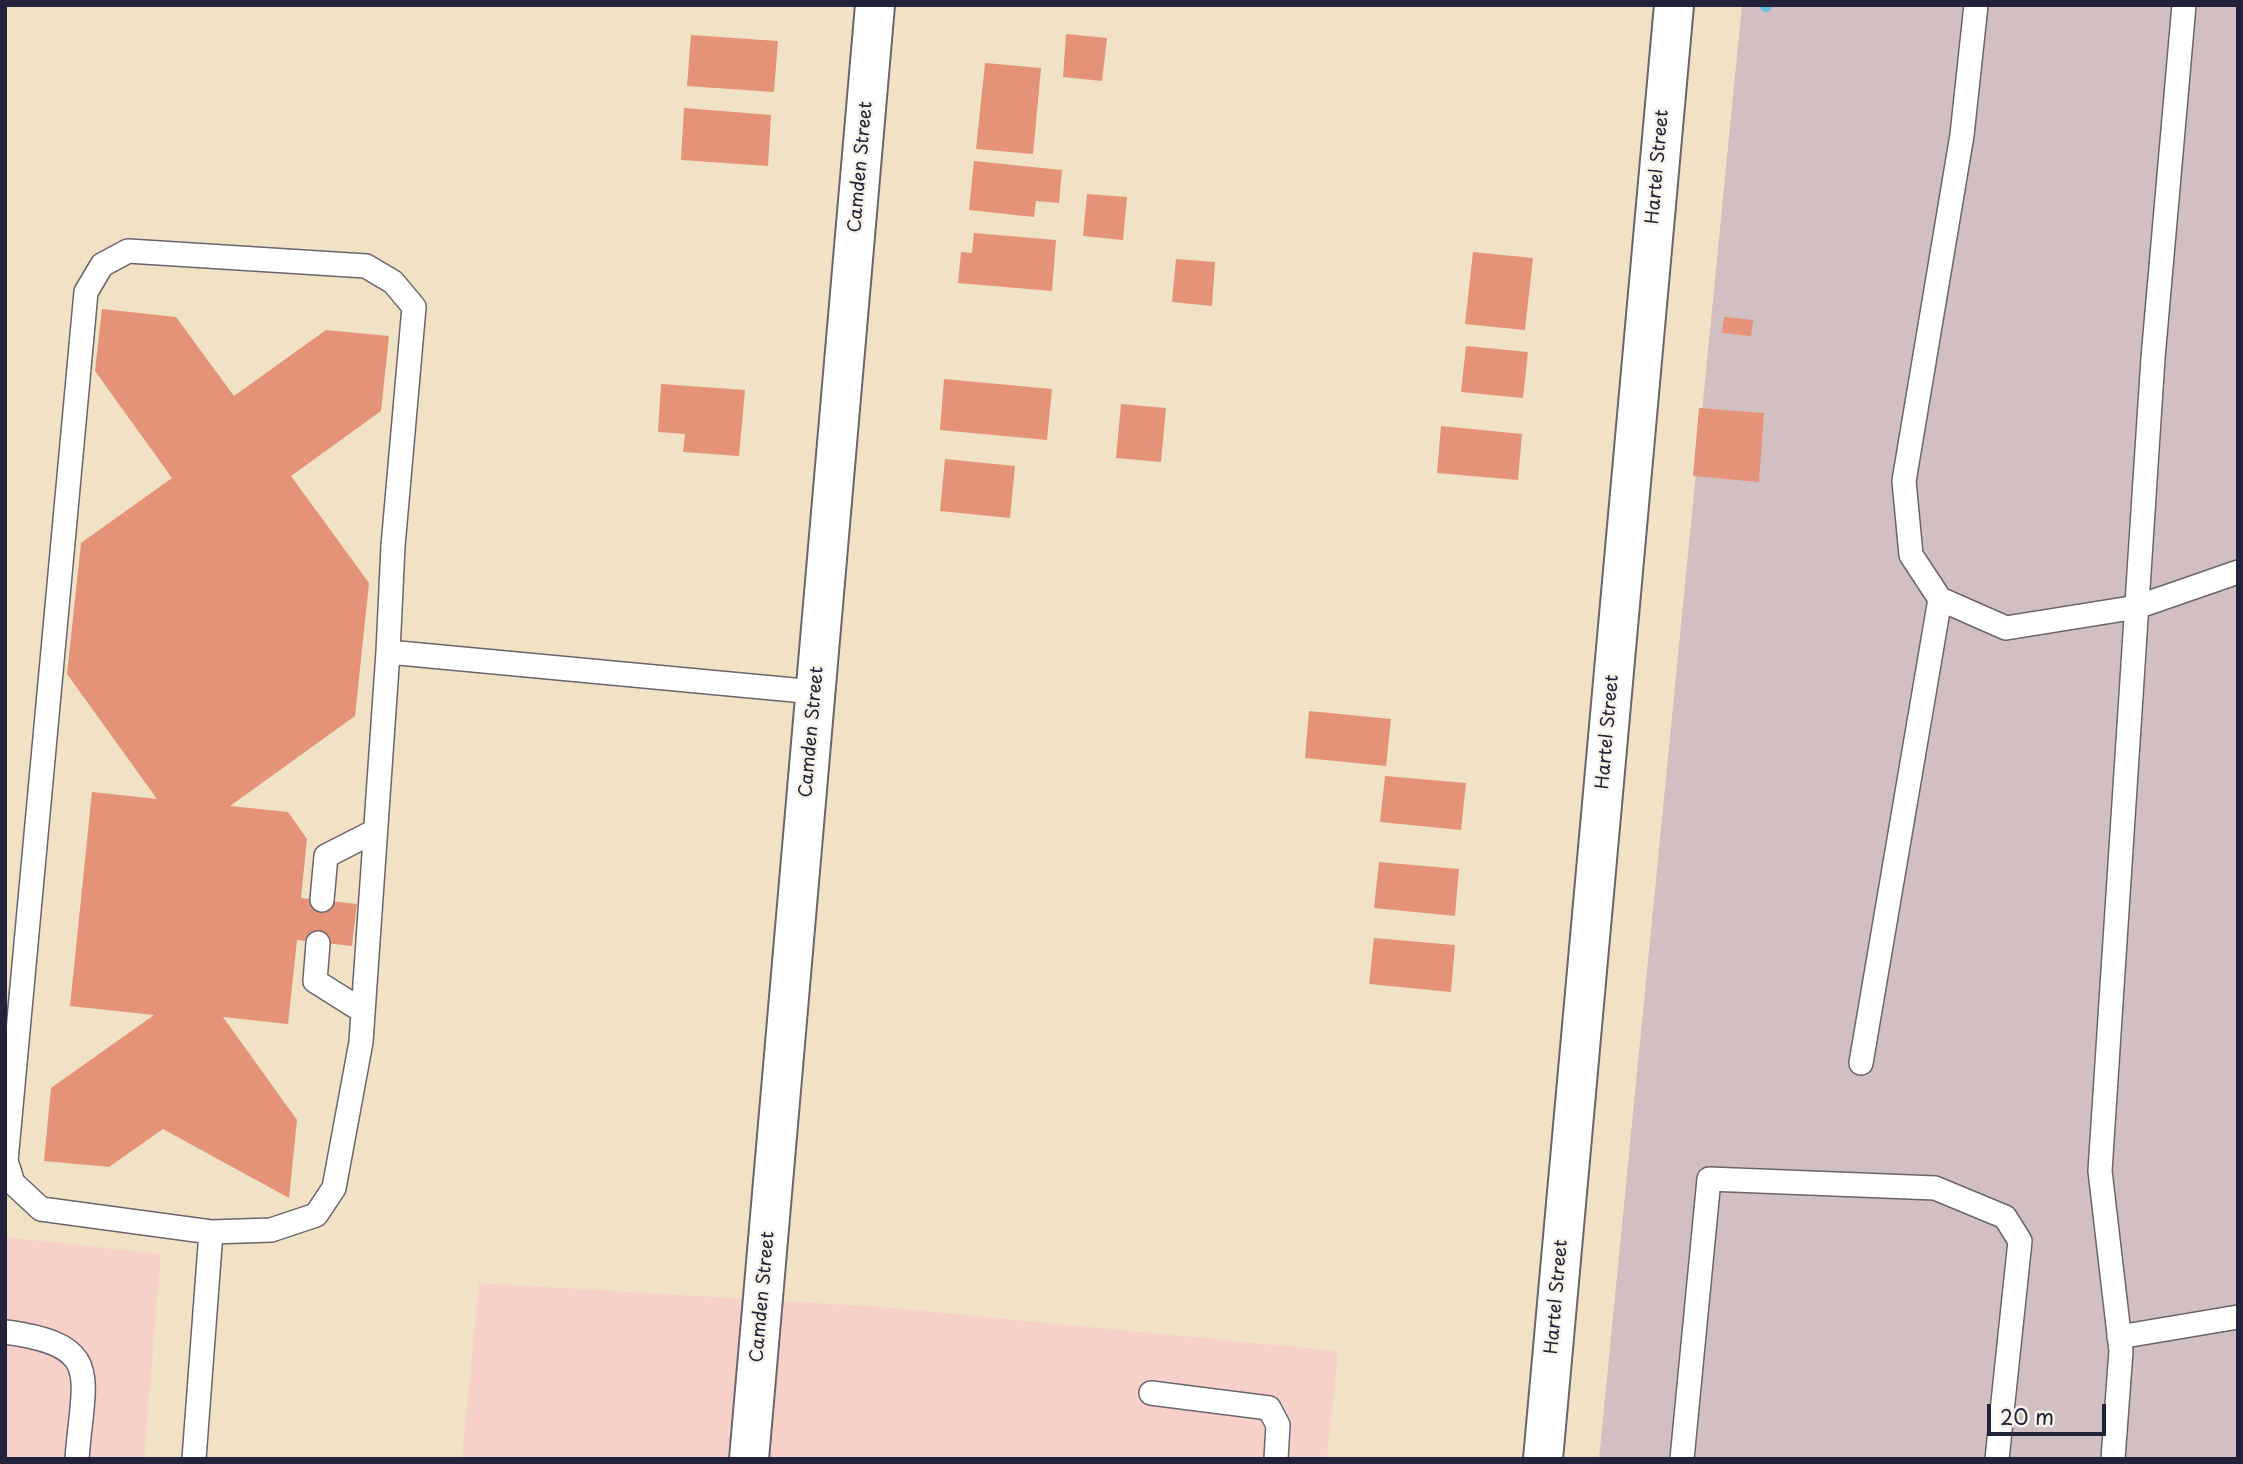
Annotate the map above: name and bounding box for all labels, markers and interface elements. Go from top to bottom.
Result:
street label: Camden Street [845,101,877,233]
street label: Hartel Street [1642,109,1674,225]
street label: Camden Street [796,666,828,798]
street label: Hartel Street [1592,674,1624,790]
street label: Camden Street [747,1231,779,1363]
street label: Hartel Street [1541,1239,1573,1355]
scale bar [1991,1390,2110,1434]
text: 20 m [2000,1400,2054,1432]

